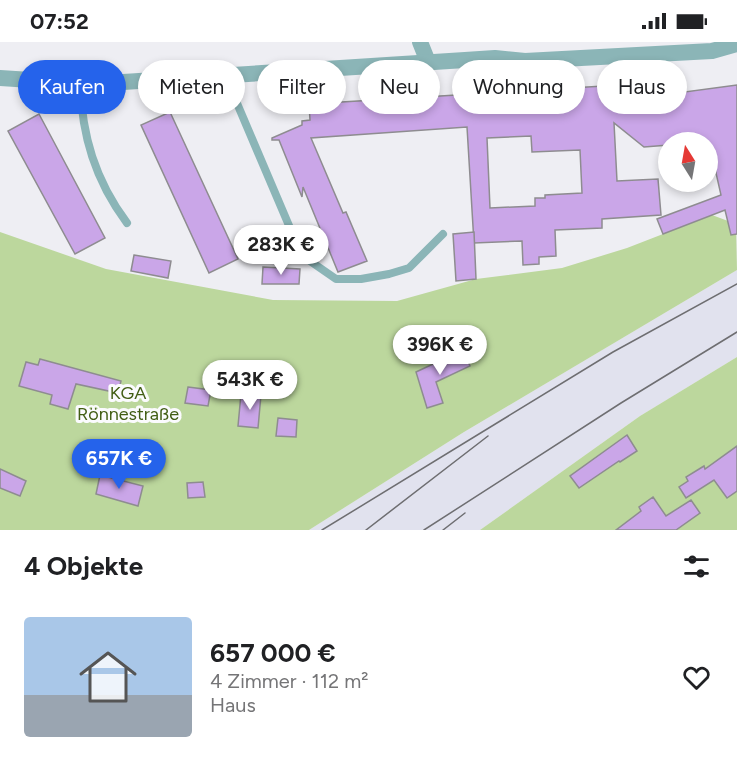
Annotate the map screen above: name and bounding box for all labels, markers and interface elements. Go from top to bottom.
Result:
text: 07:52 [30,8,89,35]
chip: Kaufen [18,60,126,114]
chip: Mieten [138,60,245,114]
chip: Filter [257,60,346,114]
chip: Neu [358,60,440,114]
chip: Wohnung [452,60,585,114]
chip: Haus [597,60,687,114]
north arrow [658,132,718,192]
map controls [658,132,718,192]
pin: 283K € [232,225,330,276]
text: 283K € [248,232,314,256]
pin: 396K € [391,325,489,376]
text: 396K € [407,332,473,356]
pin: 543K € [201,360,299,411]
text: 543K € [216,367,284,391]
park label: KGA Rönnestraße [77,382,179,425]
pin: 657K € [70,439,168,490]
text: 657K € [86,446,152,470]
text: 4 Objekte [24,550,143,582]
icon: filters [680,550,713,583]
text: 657 000 € [210,637,336,669]
icon: home [72,641,144,713]
icon: heart [680,661,713,694]
text: 4 Zimmer · 112 m² [210,669,368,693]
text: Haus [210,693,256,717]

